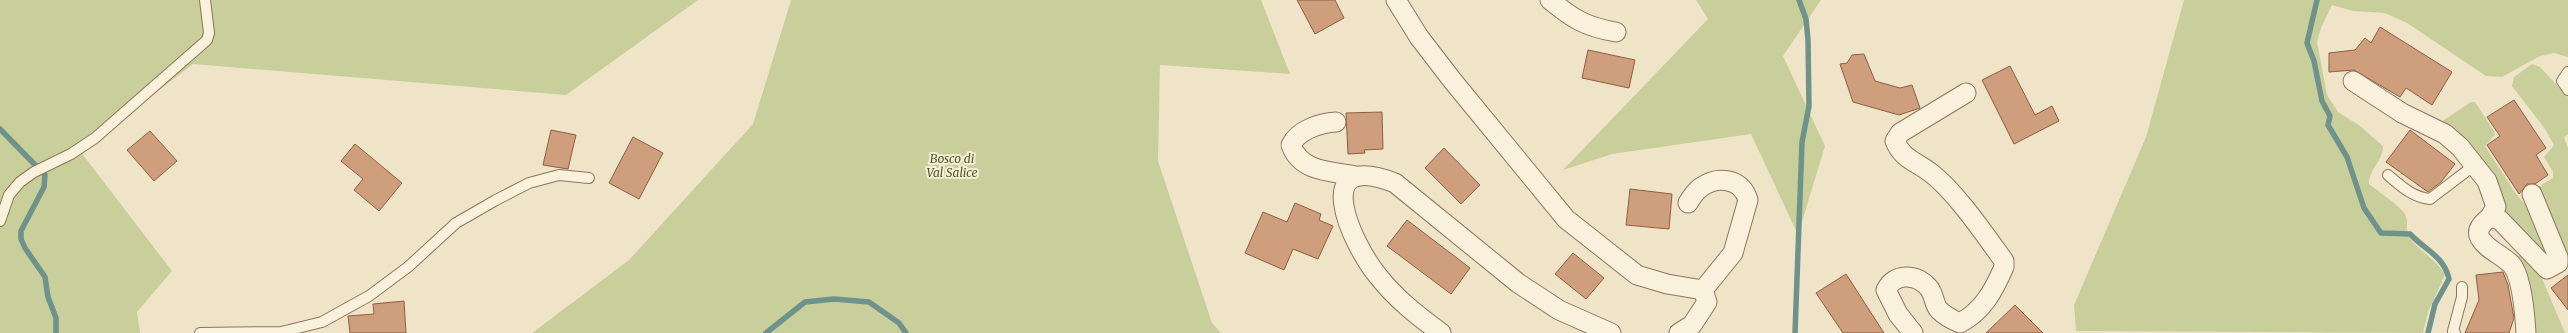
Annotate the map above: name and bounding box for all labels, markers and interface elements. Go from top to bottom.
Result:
park label: Bosco di Val Salice [926,151,978,180]

